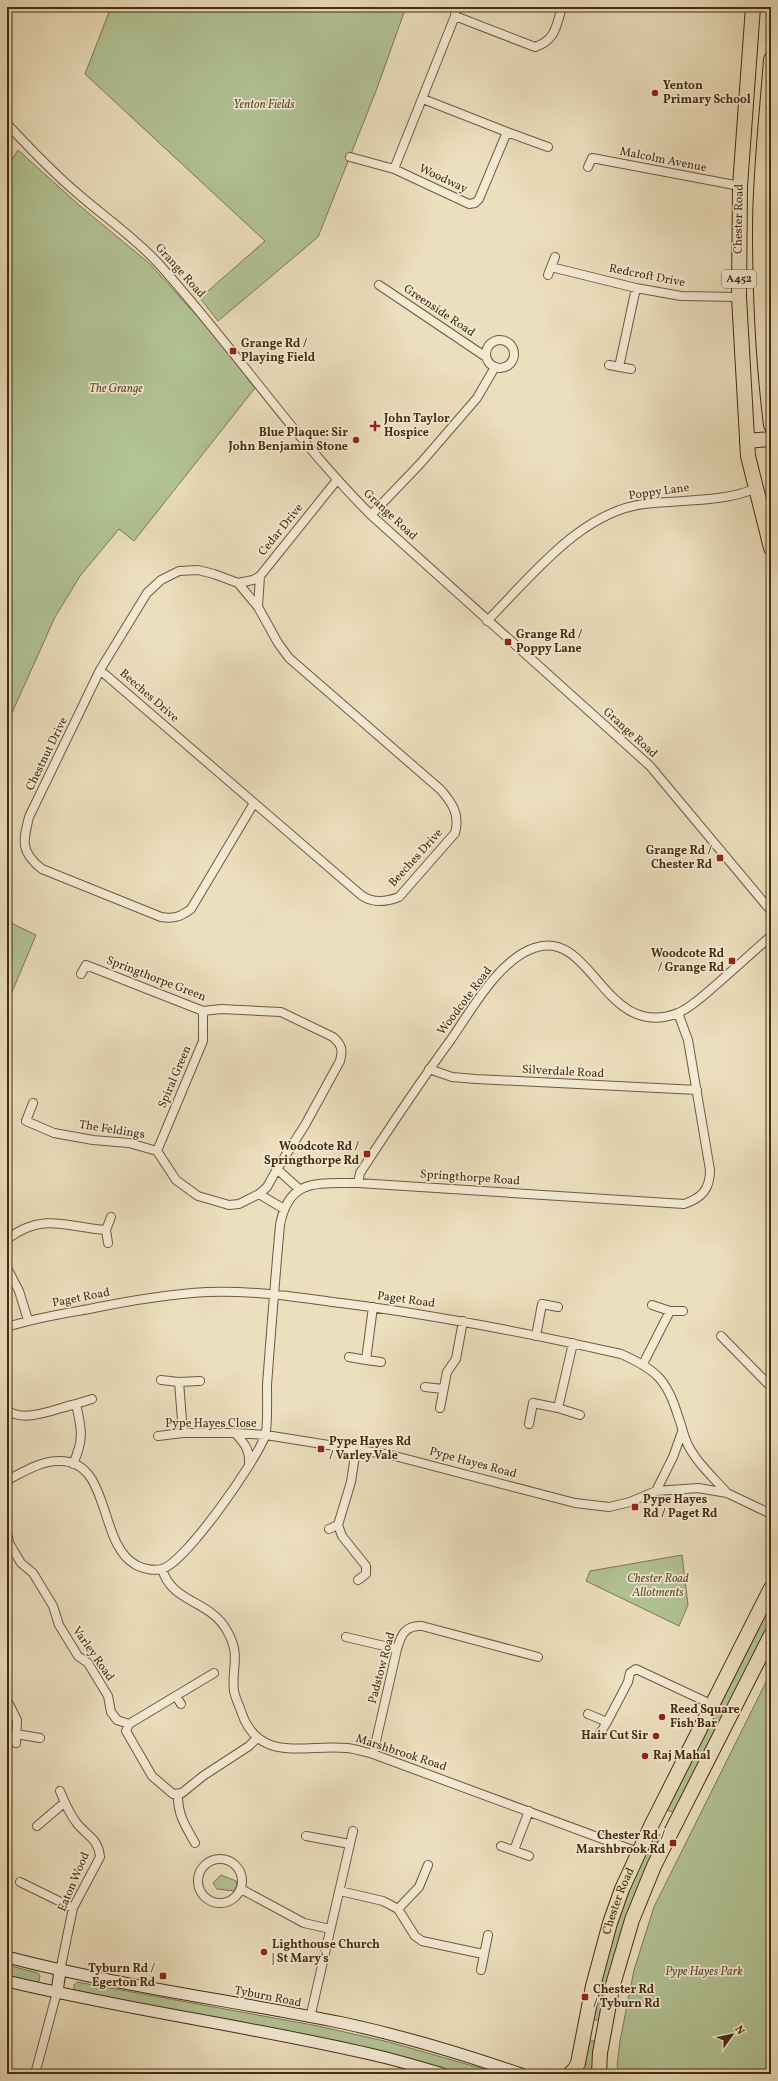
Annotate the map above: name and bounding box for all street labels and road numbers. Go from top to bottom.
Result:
street label: Malcolm Avenue [618,144,708,176]
street label: Woodway [416,161,470,197]
street label: Chester Road [730,184,748,254]
street label: Grange Road [151,240,209,302]
street label: Redcroft Drive [608,261,687,291]
road number: A452 [722,270,756,288]
street label: Greenside Road [400,281,478,341]
street label: Poppy Lane [628,480,691,504]
street label: Grange Road [360,486,421,544]
street label: Cedar Drive [255,500,307,560]
street label: Beeches Drive [116,666,182,726]
street label: Grange Road [599,704,661,762]
street label: Chestnut Drive [22,714,72,793]
street label: Beeches Drive [385,825,447,891]
street label: Springthorpe Green [104,953,208,1005]
street label: Woodcote Road [434,963,496,1038]
street label: Spiral Green [155,1043,195,1111]
street label: Silverdale Road [521,1062,605,1082]
street label: The Feldings [78,1117,146,1143]
street label: Springthorpe Road [419,1167,521,1189]
street label: Paget Road [51,1285,111,1311]
street label: Paget Road [376,1288,436,1312]
street label: Pype Hayes Close [165,1416,257,1432]
street label: Pype Hayes Road [428,1444,519,1482]
street label: Varley Road [68,1624,118,1685]
street label: Padstow Road [365,1630,399,1706]
street label: Marshbrook Road [353,1731,449,1775]
street label: Eaton Wood [54,1850,94,1914]
street label: Chester Road [599,1865,639,1936]
street label: Tyburn Road [233,1983,303,2011]

